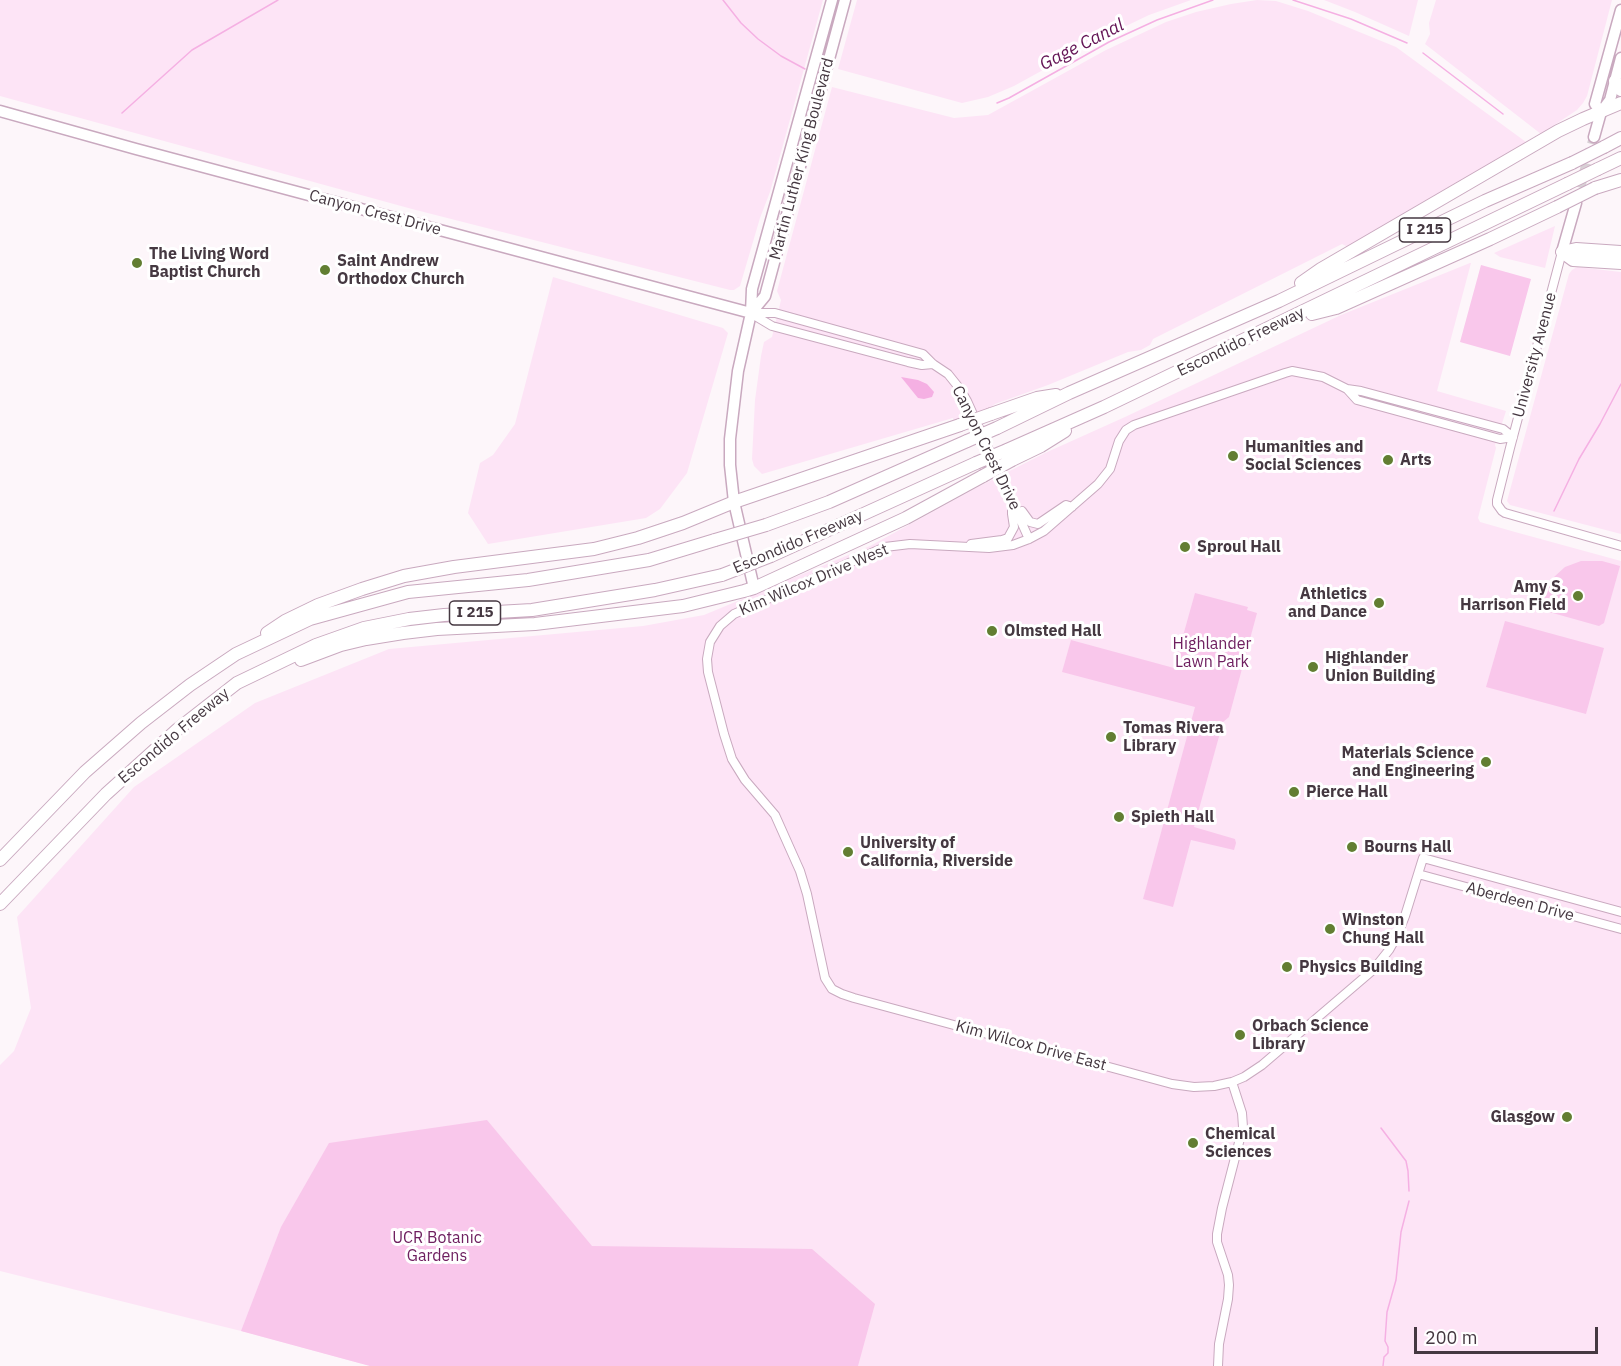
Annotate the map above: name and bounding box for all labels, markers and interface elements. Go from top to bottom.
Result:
water label: Gage Canal [1036,15,1128,75]
street label: Martin Luther King Boulevard [766,56,838,262]
street label: Canyon Crest Drive [307,186,443,240]
road number: I 215 [1400,218,1450,242]
place label: The Living Word Baptist Church [149,244,269,282]
place label: Saint Andrew Orthodox Church [337,251,465,289]
marker: The Living Word Baptist Church [130,256,144,270]
marker: Saint Andrew Orthodox Church [318,263,332,277]
street label: University Avenue [1509,290,1561,420]
street label: Escondido Freeway [1174,303,1308,381]
street label: Canyon Crest Drive [948,383,1024,513]
place label: Humanities and Social Sciences [1245,437,1364,475]
marker: Humanities and Social Sciences [1226,449,1240,463]
place label: Arts [1400,450,1432,470]
marker: Arts [1381,453,1395,467]
street label: Escondido Freeway [730,506,866,578]
place label: Sproul Hall [1197,537,1281,557]
street label: Kim Wilcox Drive West [737,540,891,620]
marker: Sproul Hall [1178,540,1192,554]
place label: Amy S. Harrison Field [1460,577,1566,615]
place label: Athletics and Dance [1288,584,1367,622]
marker: Amy S. Harrison Field [1571,589,1585,603]
marker: Athletics and Dance [1372,596,1386,610]
road number: I 215 [450,601,500,625]
place label: Olmsted Hall [1004,621,1101,641]
marker: Olmsted Hall [985,624,999,638]
park label: Highlander Lawn Park [1173,634,1251,672]
place label: Highlander Union Building [1325,648,1435,686]
marker: Highlander Union Building [1306,660,1320,674]
street label: Escondido Freeway [115,684,233,788]
place label: Tomas Rivera Library [1123,718,1224,756]
marker: Tomas Rivera Library [1104,730,1118,744]
place label: Materials Science and Engineering [1341,743,1474,781]
marker: Materials Science and Engineering [1479,755,1493,769]
place label: Pierce Hall [1306,782,1388,802]
marker: Pierce Hall [1287,785,1301,799]
place label: Spieth Hall [1131,807,1214,827]
marker: Spieth Hall [1112,810,1126,824]
place label: University of California, Riverside [860,833,1013,871]
place label: Bourns Hall [1364,837,1451,857]
marker: Bourns Hall [1345,840,1359,854]
marker: University of California, Riverside [841,845,855,859]
street label: Aberdeen Drive [1464,878,1576,926]
place label: Winston Chung Hall [1342,910,1424,948]
marker: Winston Chung Hall [1323,922,1337,936]
place label: Physics Building [1299,957,1422,977]
marker: Physics Building [1280,960,1294,974]
place label: Orbach Science Library [1252,1016,1369,1054]
street label: Kim Wilcox Drive East [954,1017,1108,1075]
marker: Orbach Science Library [1233,1028,1247,1042]
place label: Glasgow [1490,1107,1555,1127]
marker: Glasgow [1560,1110,1574,1124]
place label: Chemical Sciences [1205,1124,1275,1162]
marker: Chemical Sciences [1186,1136,1200,1150]
park label: UCR Botanic Gardens [392,1228,482,1266]
scale bar [1417,1315,1602,1353]
text: 200 m [1425,1326,1477,1349]

